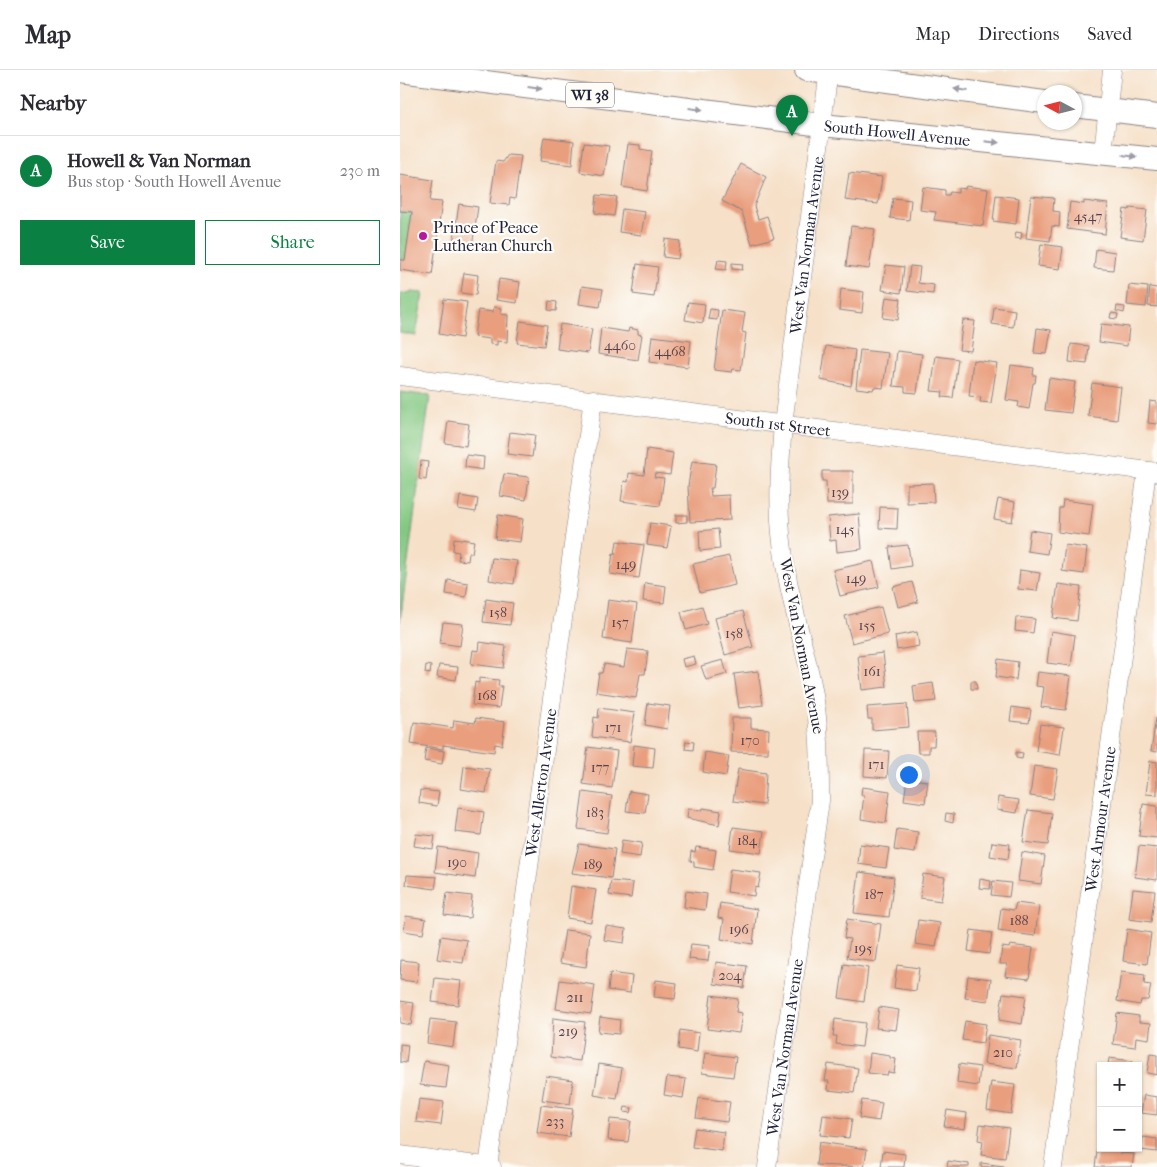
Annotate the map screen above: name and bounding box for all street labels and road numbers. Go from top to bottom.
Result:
road number: WI 38 [566,82,614,108]
street label: South Howell Avenue [823,116,971,150]
street label: West Van Norman Avenue [785,155,827,336]
street label: South 1st Street [724,408,832,440]
street label: West Van Norman Avenue [775,555,828,736]
street label: West Allerton Avenue [521,707,560,859]
street label: West Armour Avenue [1081,745,1119,894]
street label: West Van Norman Avenue [762,957,807,1138]

